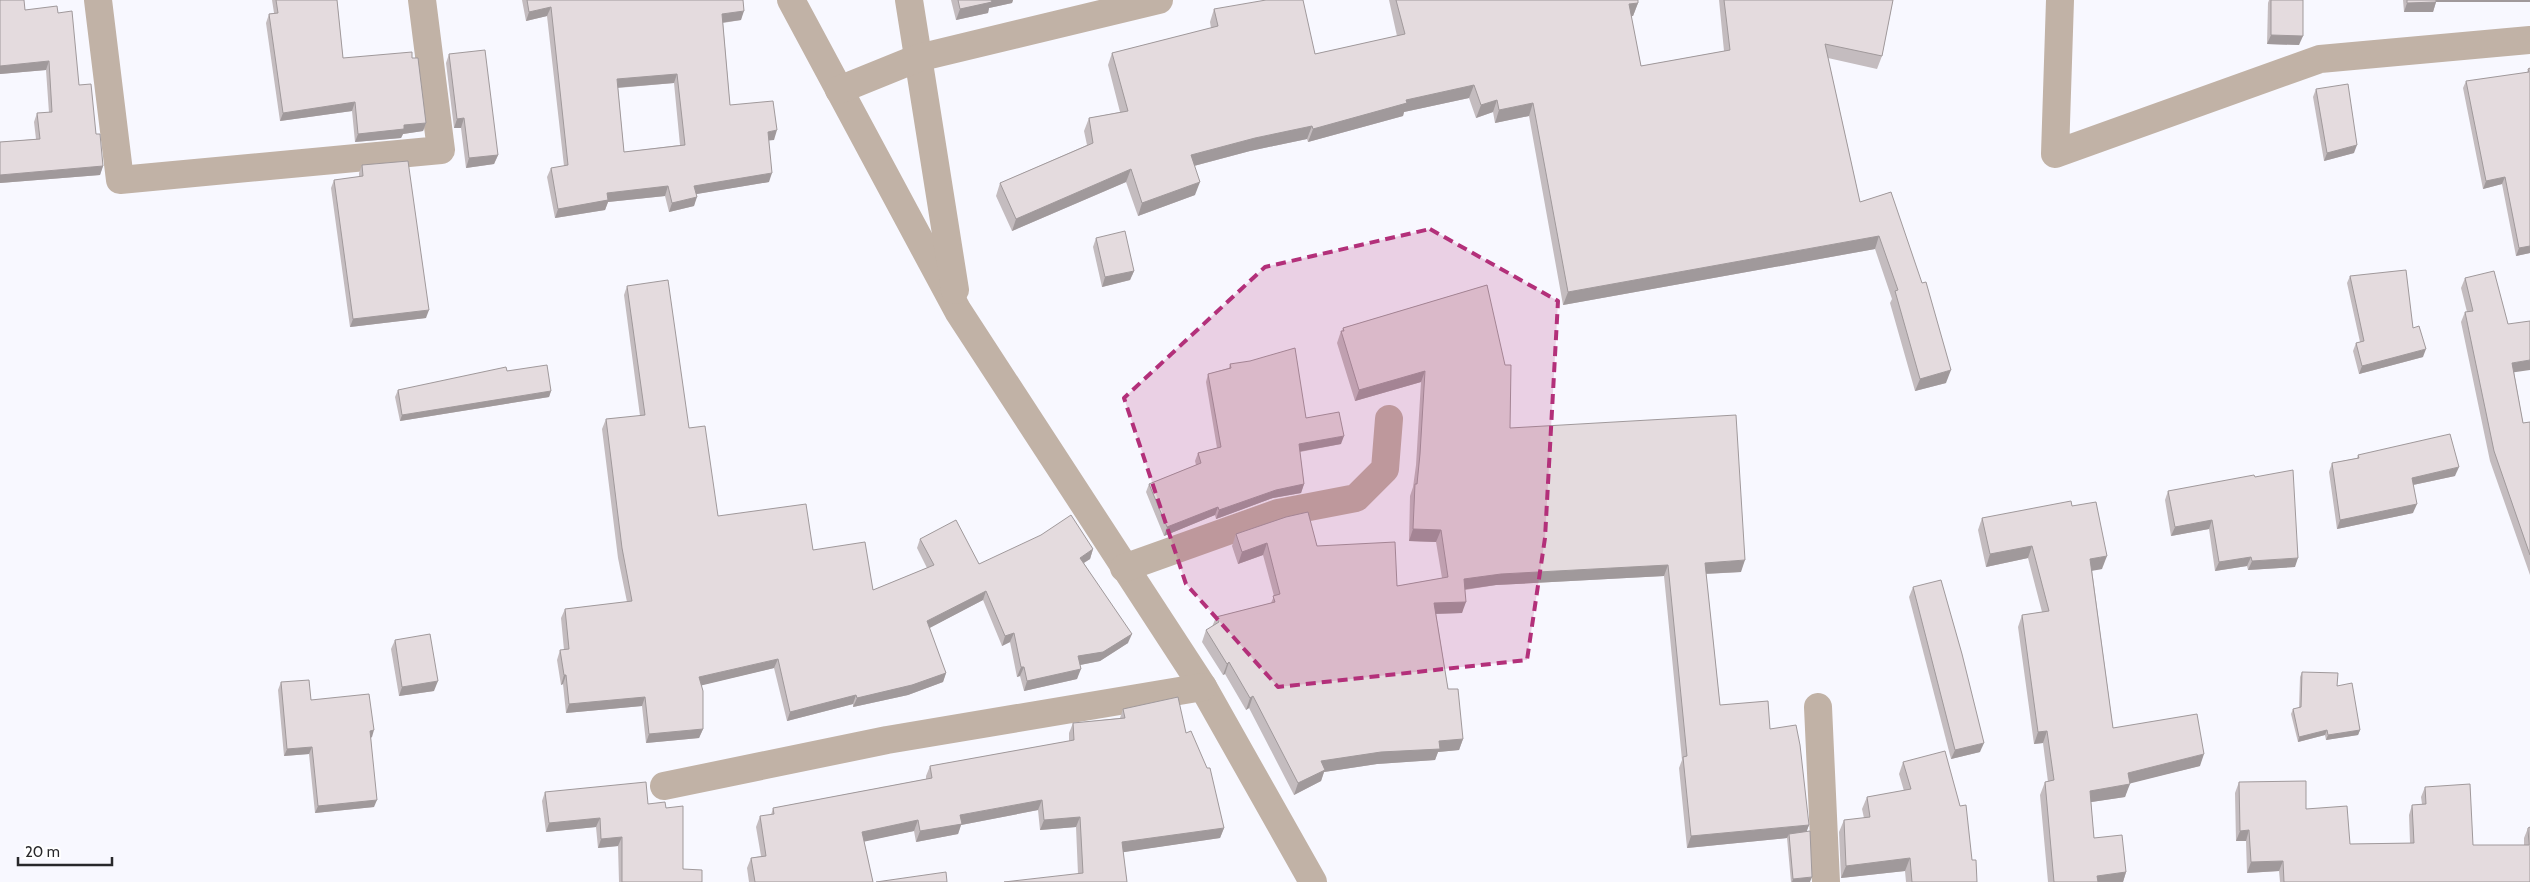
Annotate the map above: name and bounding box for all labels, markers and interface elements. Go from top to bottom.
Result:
scale bar [18,834,111,866]
text: 20 m [25,843,60,861]

